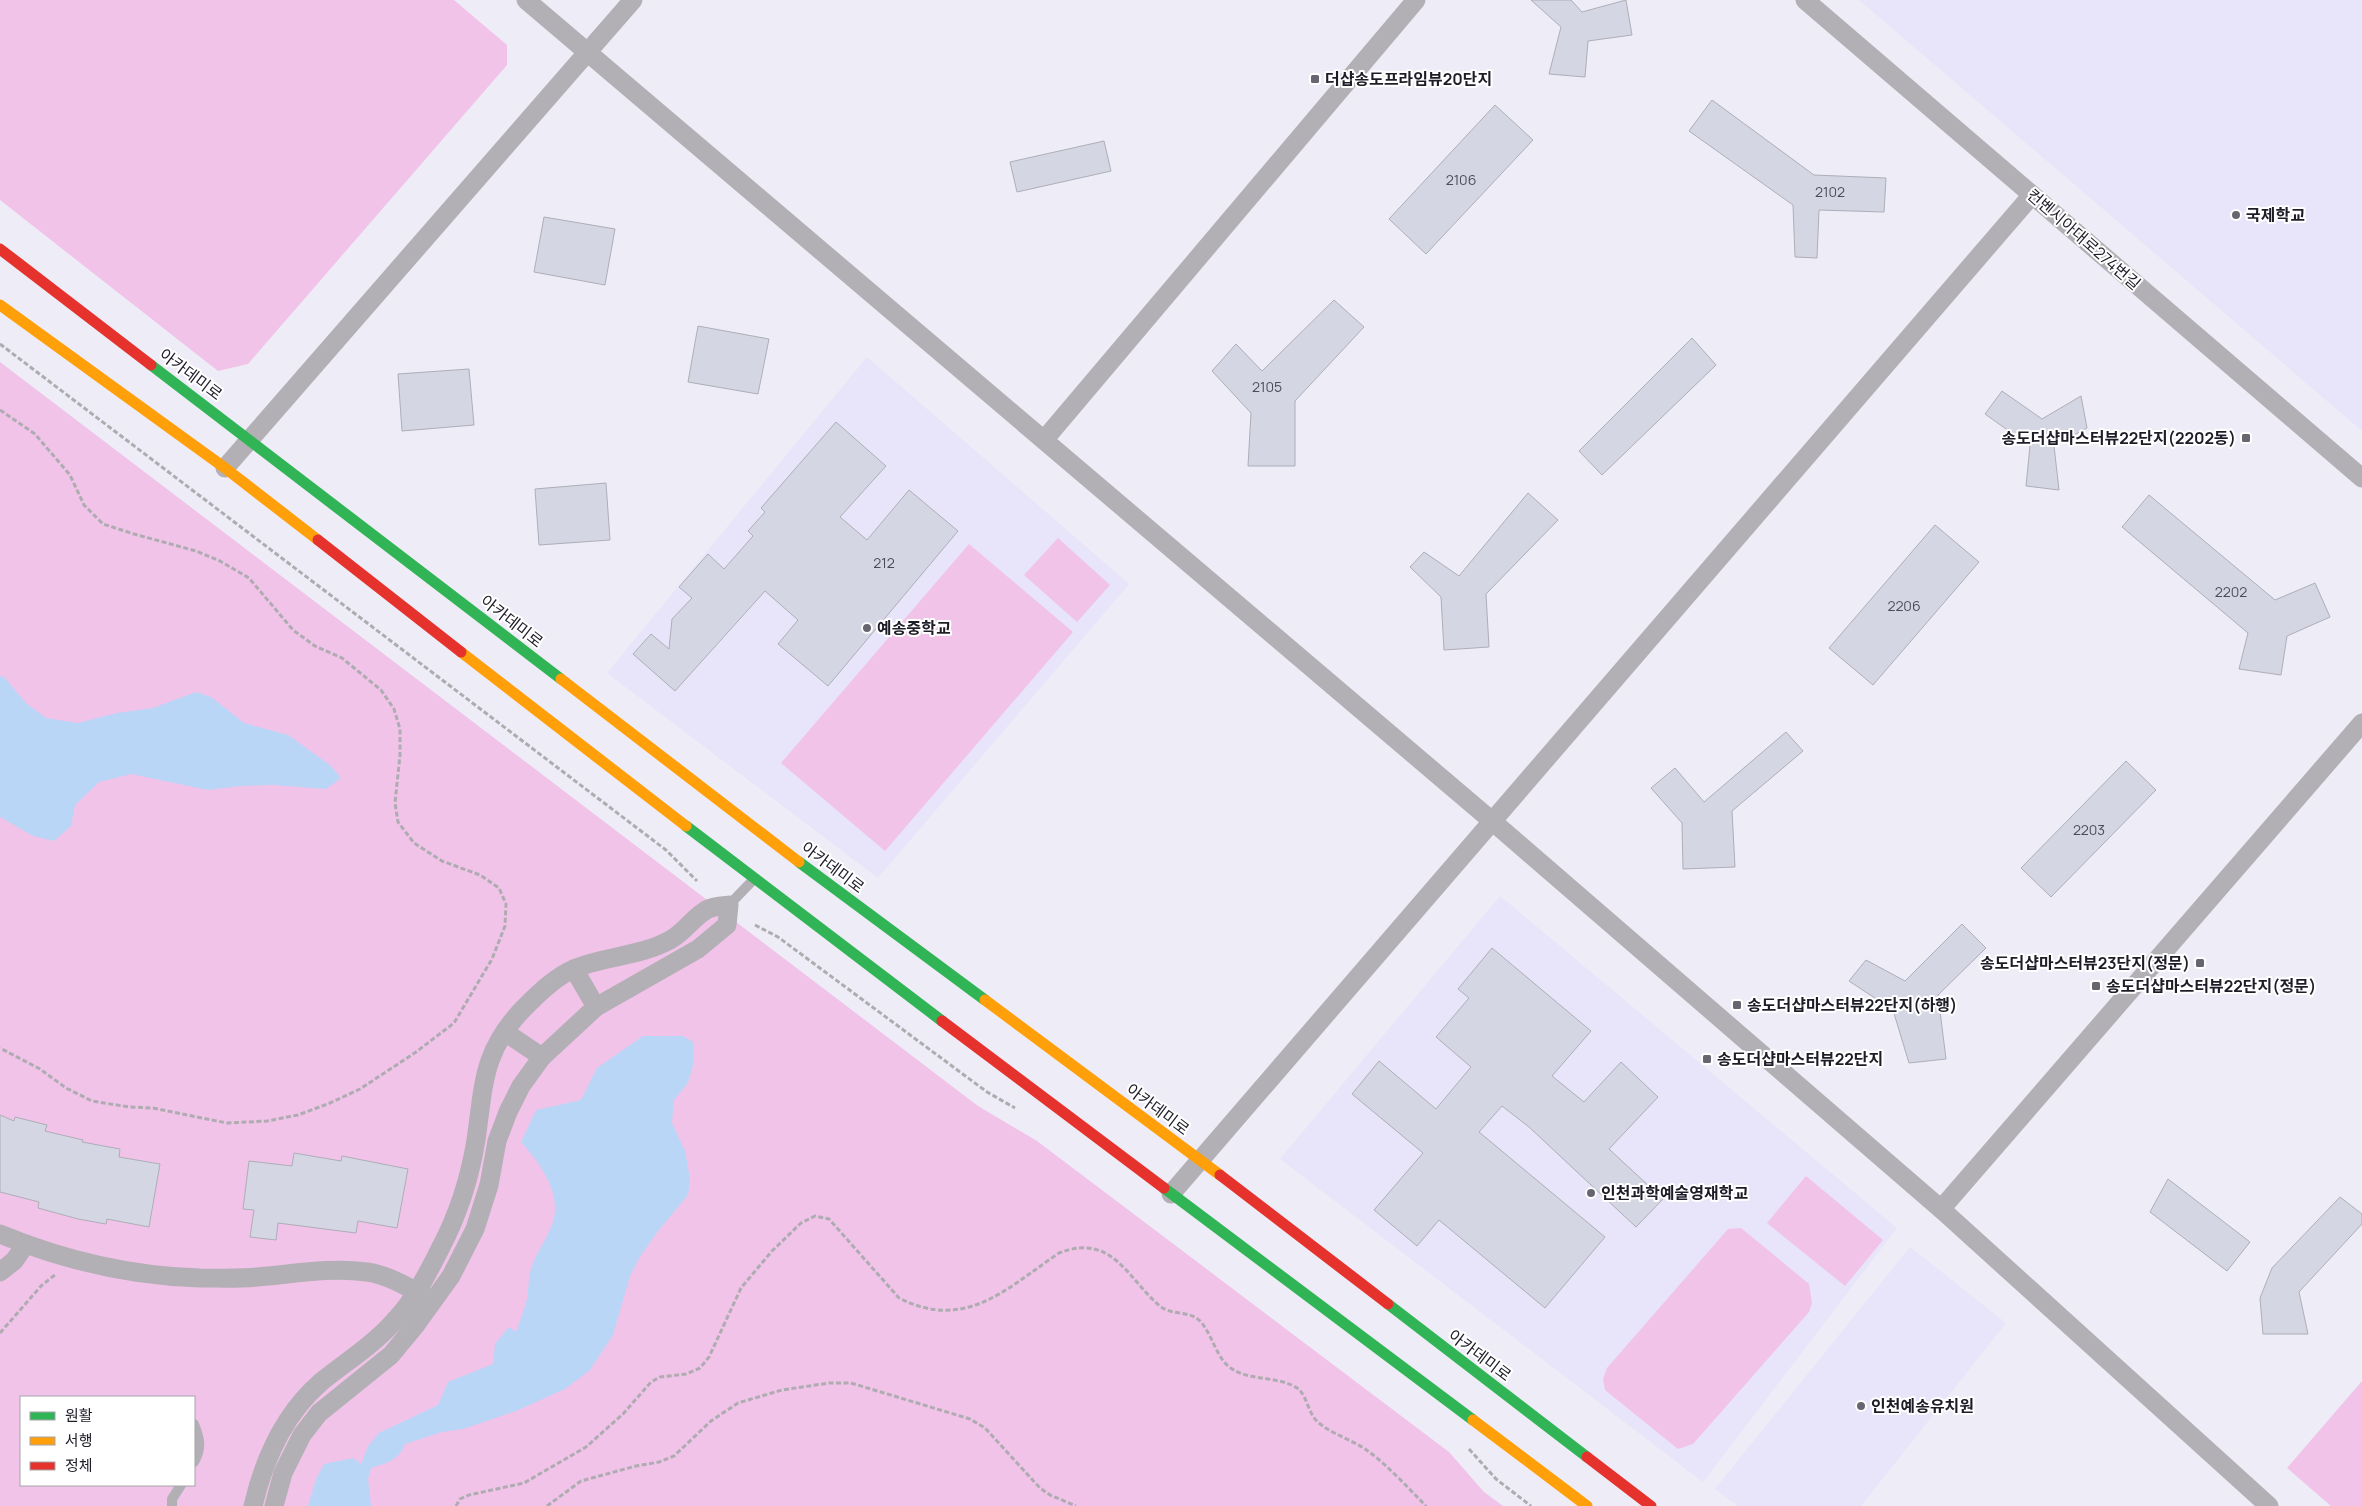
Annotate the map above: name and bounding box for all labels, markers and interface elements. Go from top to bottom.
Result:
place label: 더샵송도프라임뷰20단지 [1325,68,1492,90]
marker: 더샵송도프라임뷰20단지 [1309,73,1321,85]
house number: 2106 [1446,170,1476,189]
house number: 2102 [1815,182,1845,201]
street label: 컨벤시아대로274번길 [2023,184,2145,294]
place label: 국제학교 [2246,204,2305,226]
marker: 국제학교 [2230,209,2242,221]
street label: 아카데미로 [155,343,227,405]
house number: 2105 [1252,377,1282,396]
place label: 송도더샵마스터뷰22단지(2202동) [2001,427,2236,449]
marker: 송도더샵마스터뷰22단지(2202동) [2240,432,2252,444]
house number: 212 [873,553,895,572]
house number: 2202 [2215,582,2247,601]
street label: 아카데미로 [476,590,548,652]
house number: 2206 [1887,596,1921,615]
place label: 예송중학교 [877,617,951,639]
marker: 예송중학교 [861,622,873,634]
house number: 2203 [2073,820,2105,839]
street label: 아카데미로 [797,836,869,898]
place label: 송도더샵마스터뷰23단지(정문) [1980,952,2190,974]
marker: 송도더샵마스터뷰23단지(정문) [2194,957,2206,969]
place label: 송도더샵마스터뷰22단지(정문) [2106,975,2316,997]
marker: 송도더샵마스터뷰22단지(정문) [2090,980,2102,992]
place label: 송도더샵마스터뷰22단지(하행) [1747,994,1957,1016]
marker: 송도더샵마스터뷰22단지(하행) [1731,999,1743,1011]
place label: 송도더샵마스터뷰22단지 [1717,1048,1883,1070]
marker: 송도더샵마스터뷰22단지 [1701,1053,1713,1065]
street label: 아카데미로 [1122,1078,1194,1140]
place label: 인천과학예술영재학교 [1601,1182,1748,1204]
marker: 인천과학예술영재학교 [1585,1187,1597,1199]
street label: 아카데미로 [1444,1324,1516,1386]
place label: 인천예송유치원 [1871,1395,1974,1417]
legend [20,1396,195,1486]
marker: 인천예송유치원 [1855,1400,1867,1412]
text: 원활 [65,1405,93,1426]
text: 서행 [65,1430,93,1451]
text: 정체 [65,1455,93,1476]

